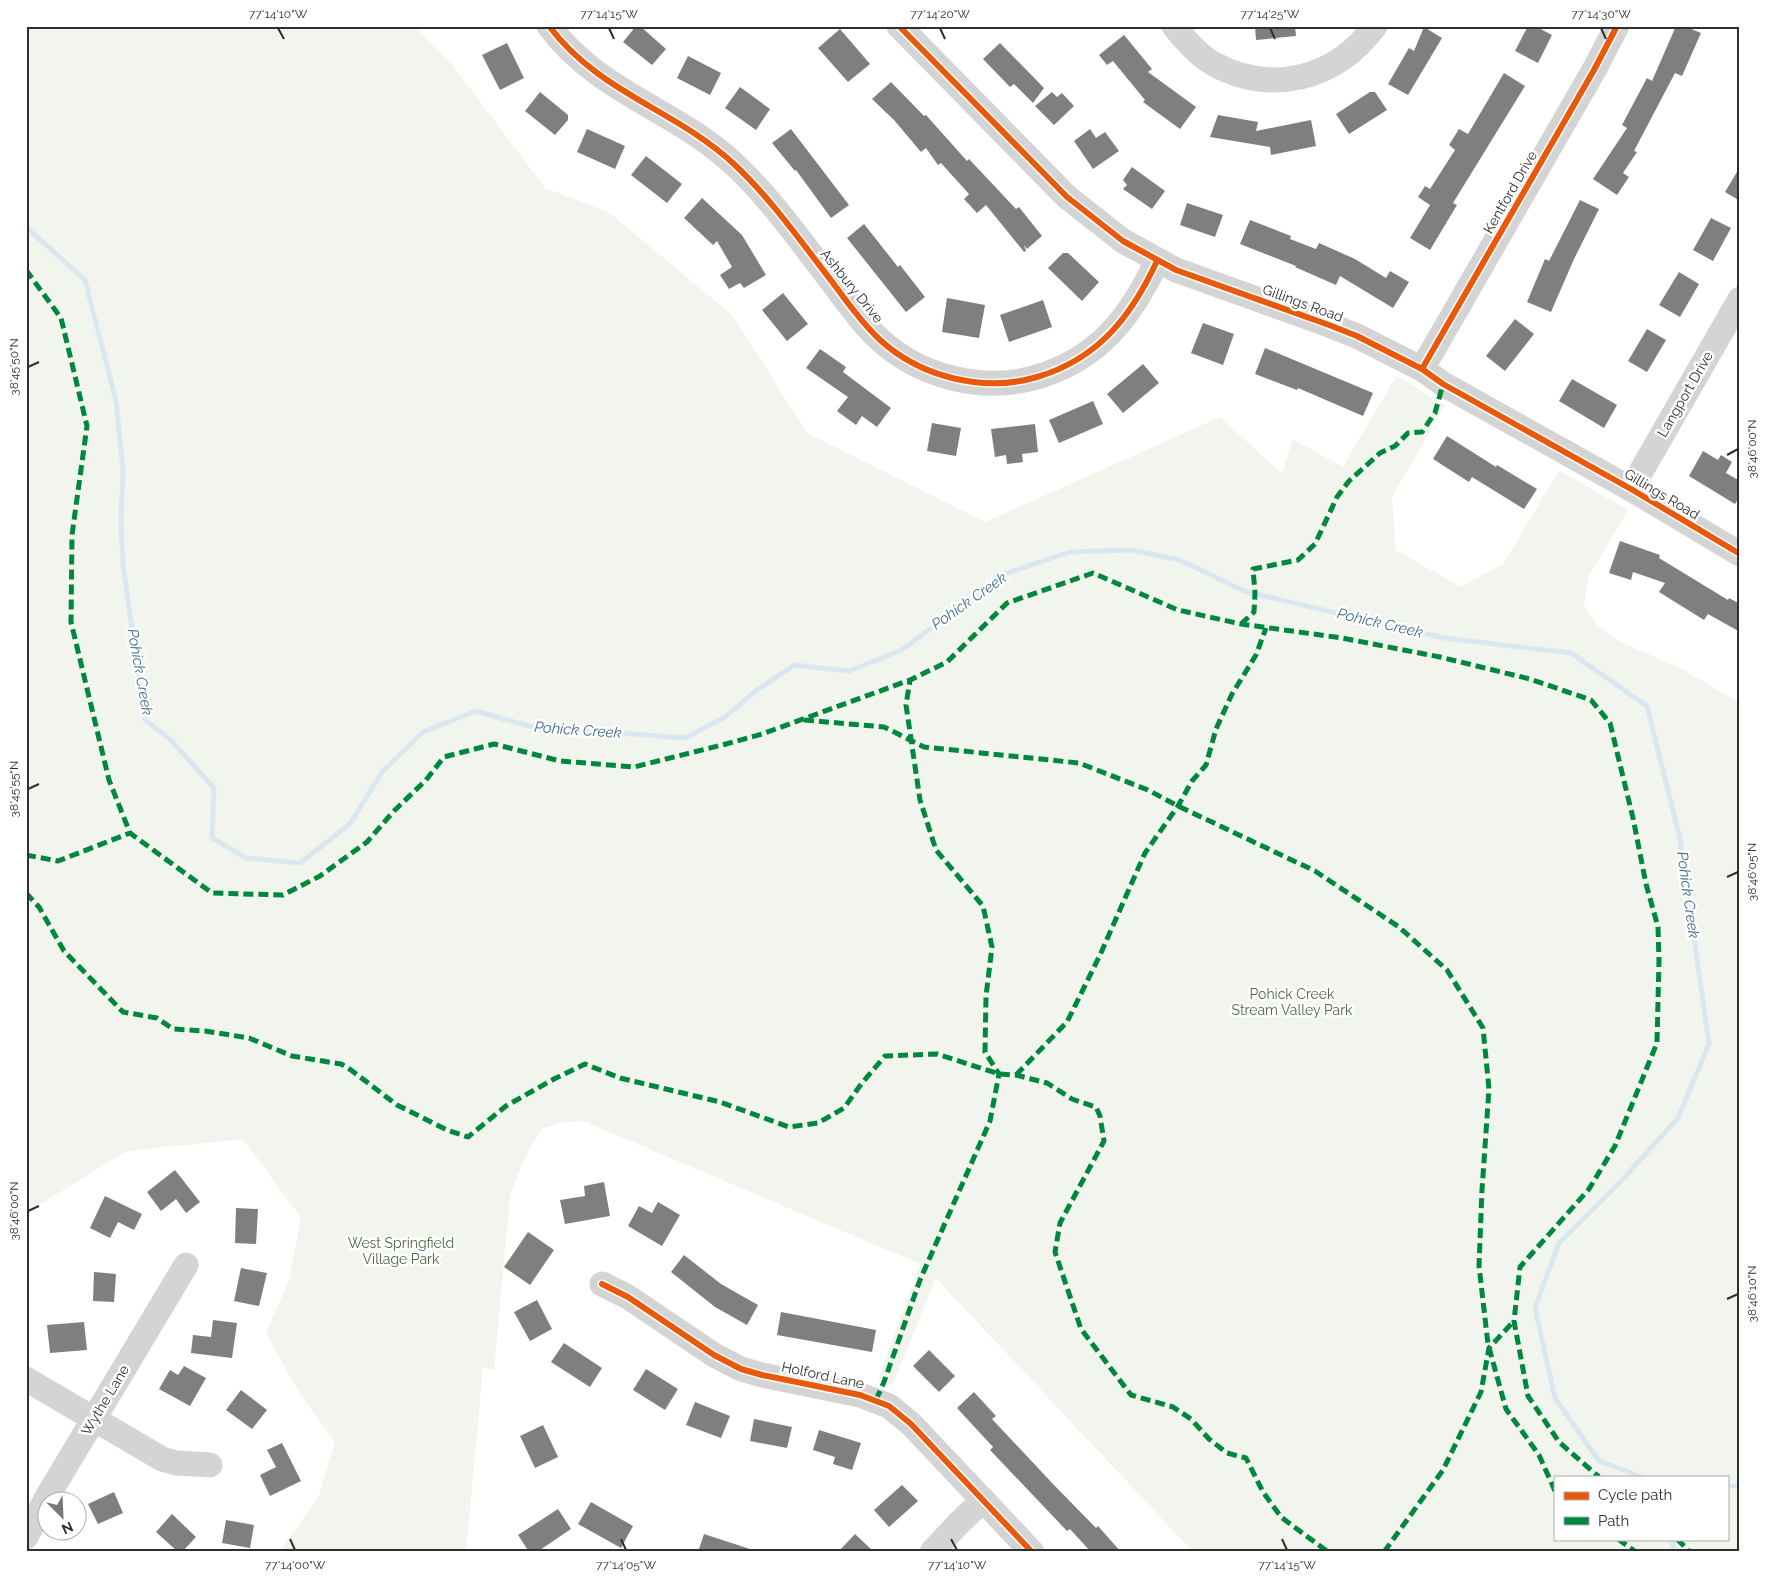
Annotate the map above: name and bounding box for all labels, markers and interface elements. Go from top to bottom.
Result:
text: 77°14'10"W [249,7,308,21]
text: 77°14'15"W [580,7,638,21]
text: 77°14'20"W [910,7,970,21]
text: 77°14'25"W [1241,7,1300,21]
text: 77°14'30"W [1571,7,1631,21]
street label: Kentford Drive [1480,148,1540,236]
street label: Ashbury Drive [817,246,887,326]
street label: Gillings Road [1261,281,1345,325]
text: 38°45'50"N [7,338,21,396]
street label: Langport Drive [1654,348,1716,440]
text: 38°46'00"N [1745,419,1759,479]
street label: Gillings Road [1622,465,1702,523]
water label: Pohick Creek [928,568,1010,634]
water label: Pohick Creek [1335,604,1425,642]
water label: Pohick Creek [124,627,156,717]
water label: Pohick Creek [534,718,622,742]
text: 38°45'55"N [7,761,21,817]
text: 38°46'05"N [1745,843,1759,901]
water label: Pohick Creek [1673,850,1703,940]
park label: Pohick Creek Stream Valley Park [1232,986,1353,1018]
text: 38°46'00"N [7,1181,21,1241]
park label: West Springfield Village Park [348,1235,454,1267]
text: 38°46'10"N [1745,1265,1759,1323]
street label: Holford Lane [780,1358,866,1392]
street label: Wythe Lane [78,1362,132,1438]
legend [1554,1476,1728,1540]
text: Cycle path [1598,1486,1672,1504]
north arrow [38,1490,88,1540]
text: Path [1598,1512,1629,1530]
text: N [59,1518,75,1537]
text: 77°14'00"W [265,1558,326,1572]
text: 77°14'05"W [596,1558,656,1572]
text: 77°14'10"W [928,1558,987,1572]
text: 77°14'15"W [1258,1558,1316,1572]

